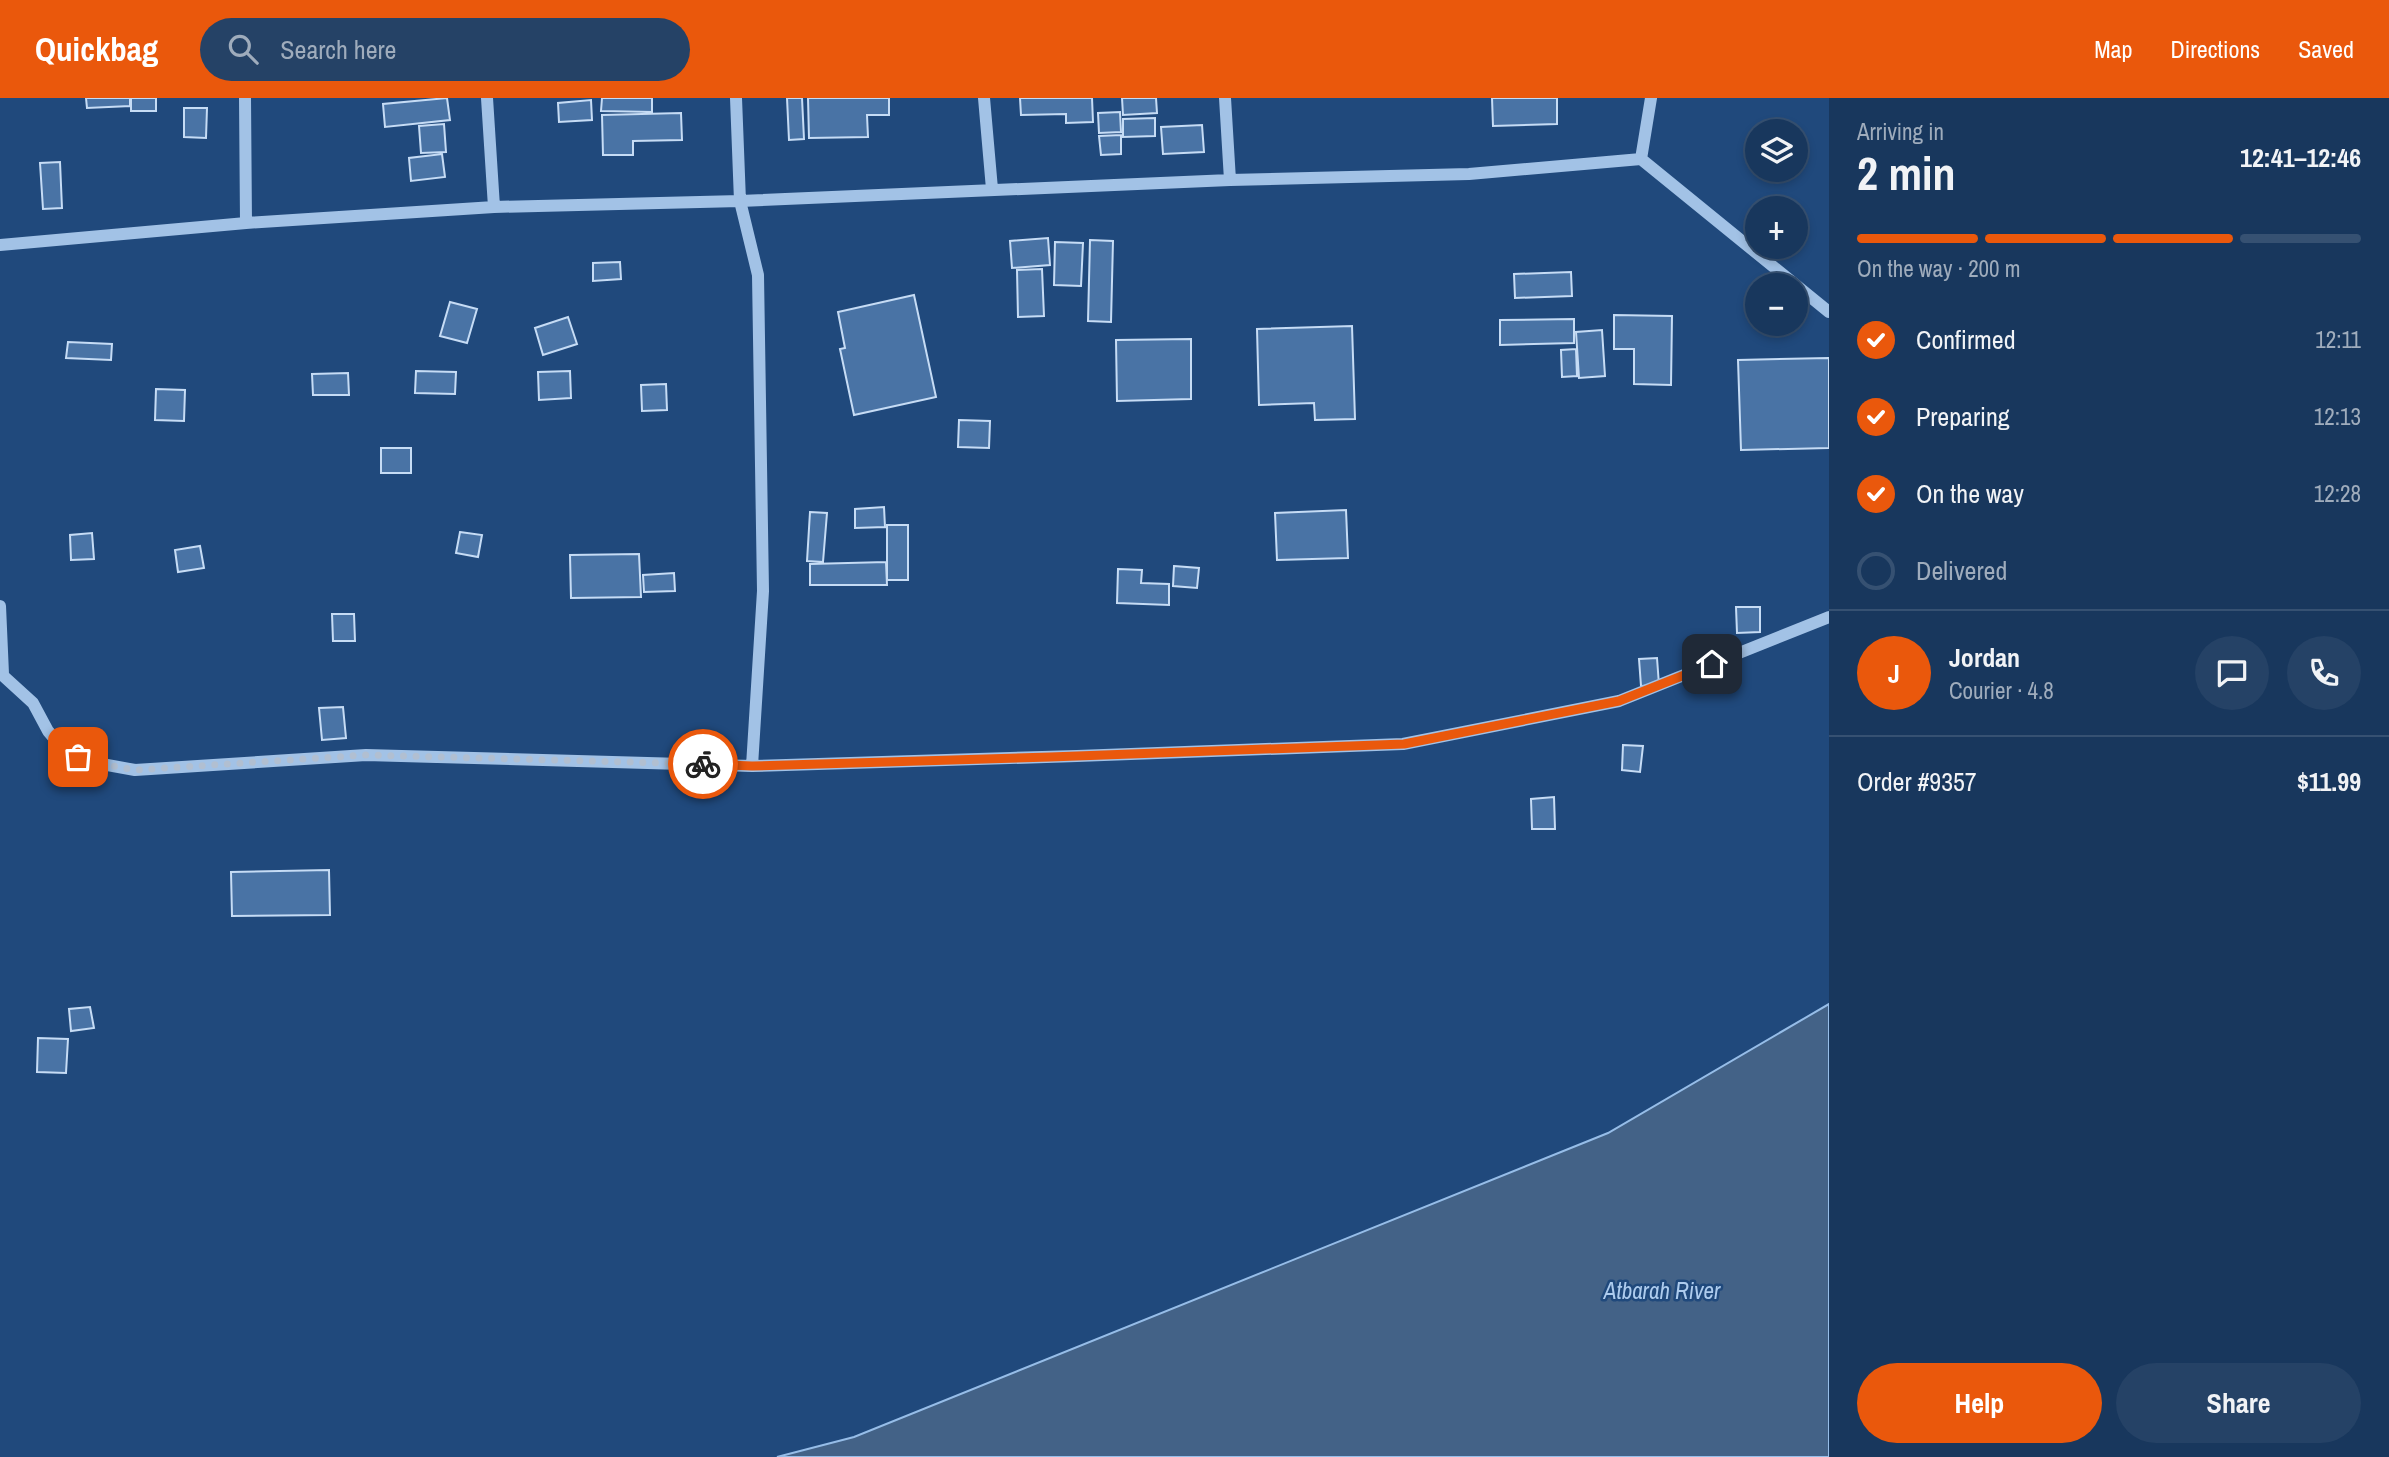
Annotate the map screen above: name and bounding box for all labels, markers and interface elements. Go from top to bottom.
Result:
search box [200,18,690,81]
text: Quickbag [35,27,158,71]
icon: search [224,30,262,68]
text: Search here [280,32,396,67]
text: Map [2094,33,2132,65]
text: Directions [2170,33,2260,65]
text: Saved [2298,33,2354,65]
text: Arriving in [1857,116,1944,147]
map controls [1745,119,1808,336]
button: layers [1745,119,1808,182]
text: 12:41–12:46 [2240,140,2361,175]
text: 2 min [1857,142,1956,204]
button: + [1745,196,1808,259]
text: On the way · 200 m [1857,253,2021,284]
button: − [1745,273,1808,336]
icon: check [1857,321,1895,359]
text: Confirmed [1916,322,2016,357]
text: 12:11 [2315,324,2361,355]
icon: check [1857,398,1895,436]
text: Preparing [1916,399,2010,434]
text: 12:13 [2314,401,2361,432]
icon: check [1857,475,1895,513]
text: On the way [1916,476,2024,511]
text: 12:28 [2314,478,2361,509]
text: Delivered [1916,553,2007,588]
pin [1682,634,1742,694]
button: chat [2195,636,2269,710]
button: phone [2287,636,2361,710]
text: Jordan [1949,640,2020,675]
icon: home [1693,645,1731,683]
text: J [1888,656,1900,691]
text: Courier · 4.8 [1949,675,2054,706]
pin [48,727,108,787]
courier [668,729,738,799]
icon: bag [59,738,97,776]
icon: bike [684,745,722,783]
text: Order #9357 [1857,764,1977,799]
text: $11.99 [2297,764,2361,799]
water label: Atbarah River [1603,1275,1721,1306]
button: Help [1857,1363,2102,1443]
button: Share [2116,1363,2361,1443]

